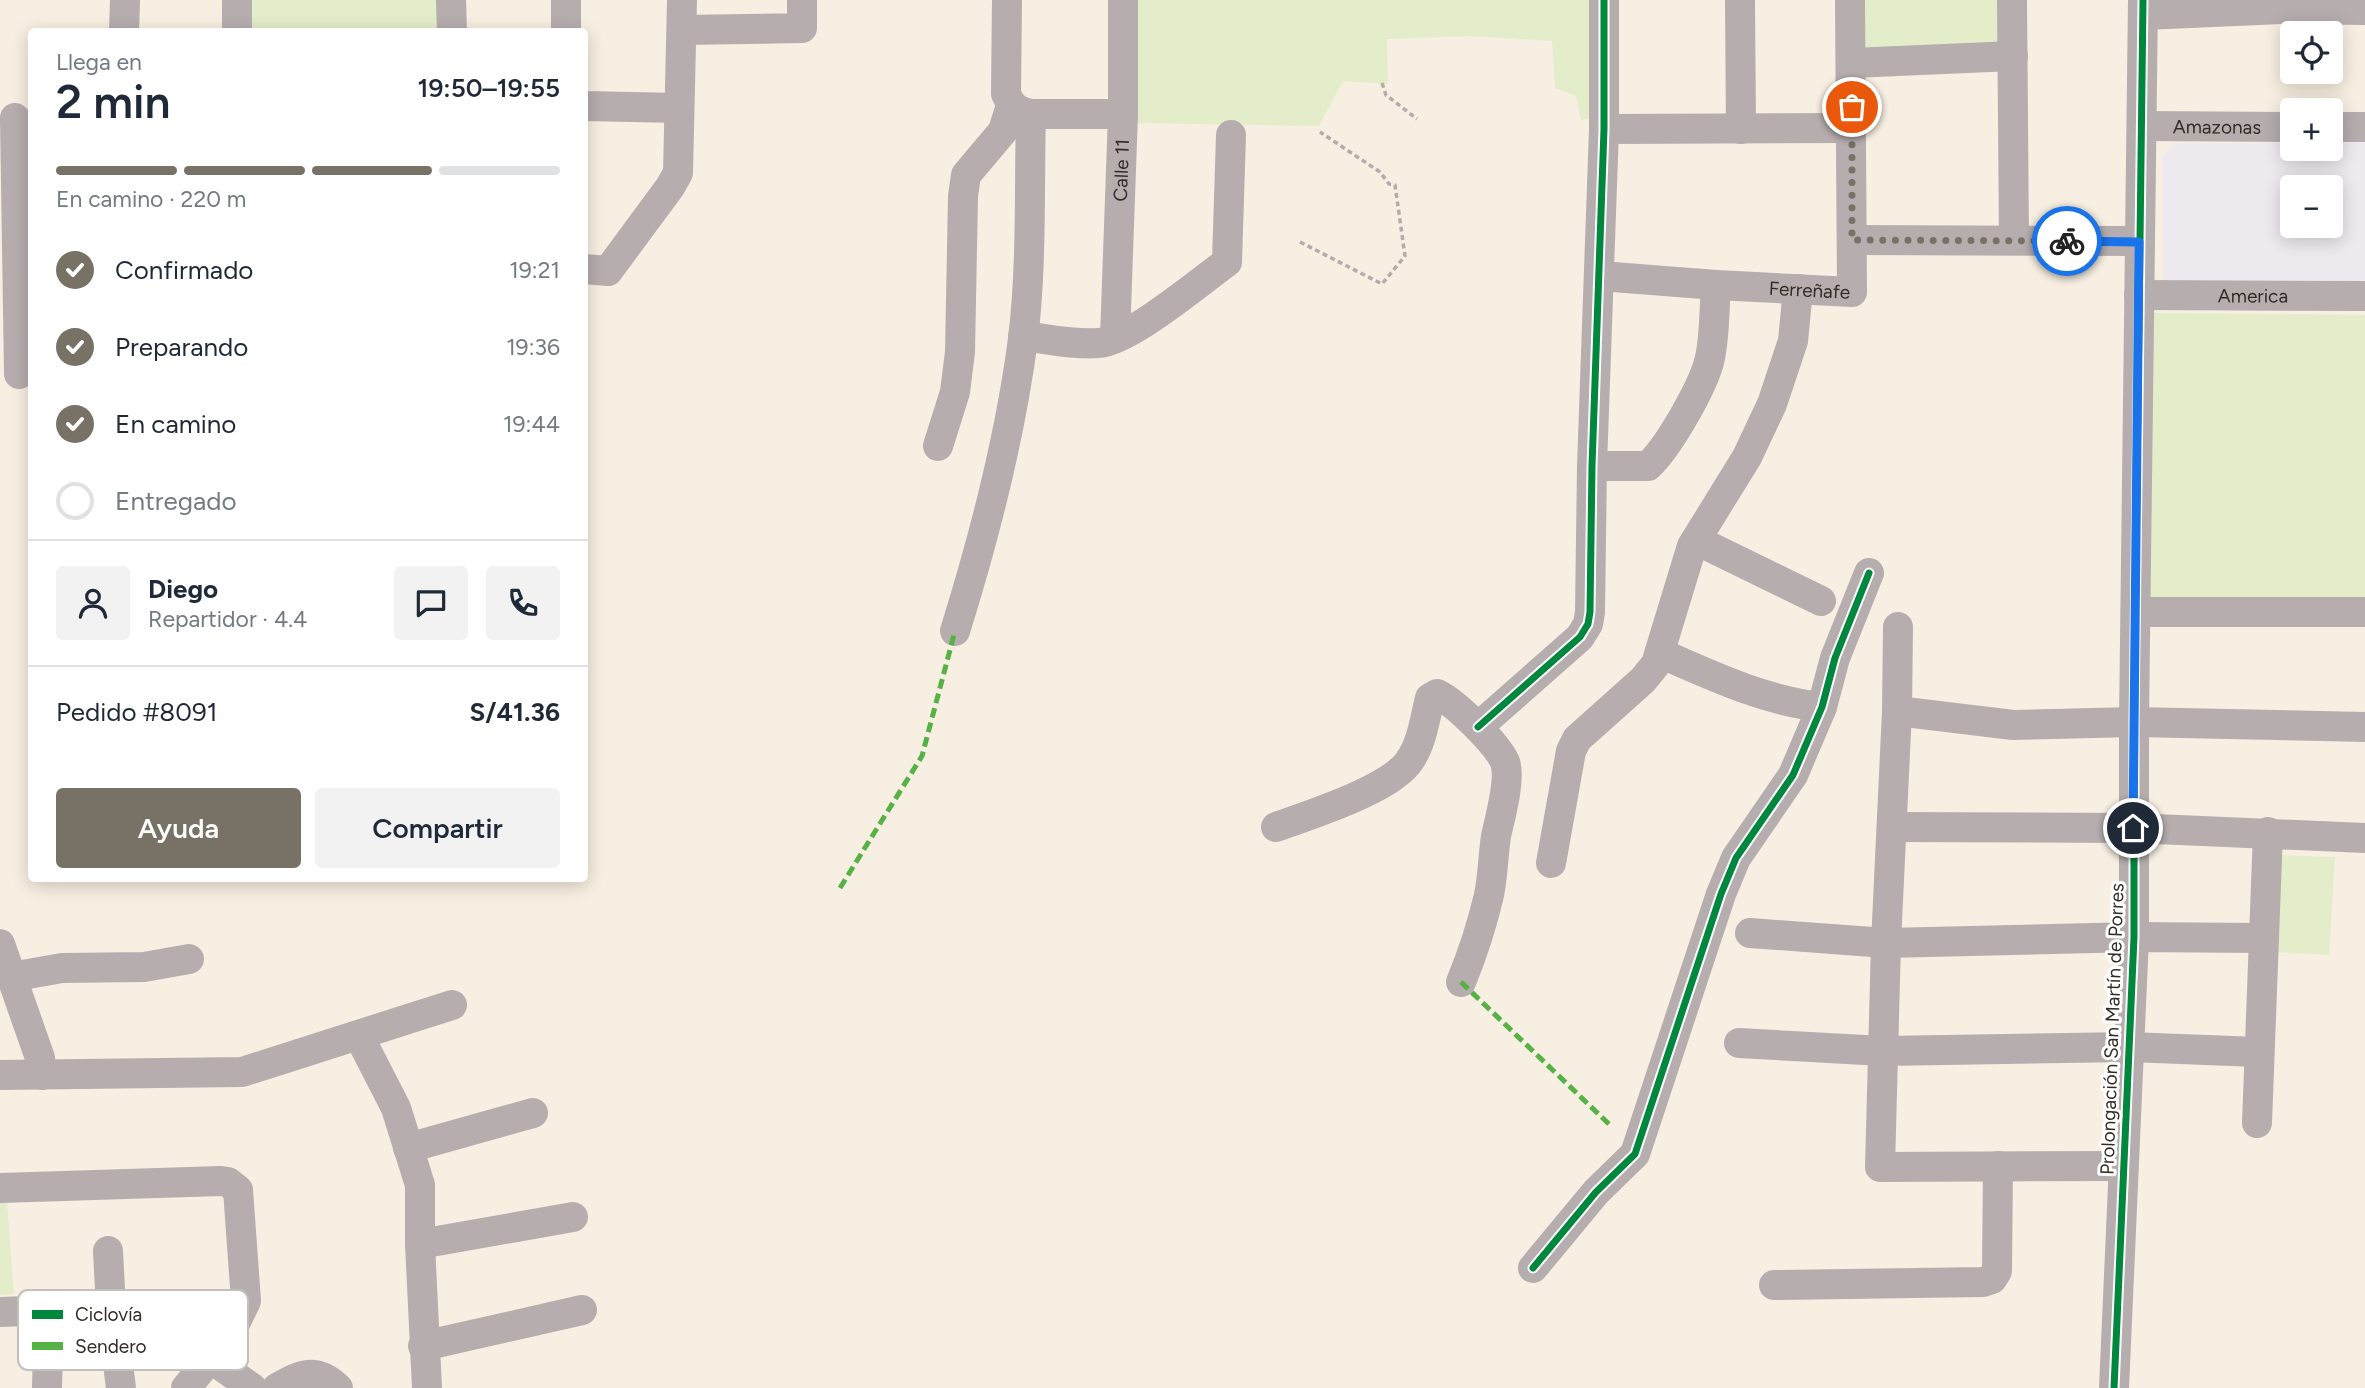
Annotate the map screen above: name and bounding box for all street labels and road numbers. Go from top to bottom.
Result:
street label: Amazonas [2173,115,2261,138]
street label: Calle 11 [1108,138,1134,202]
street label: Ferreñafe [1768,276,1851,303]
street label: America [2218,284,2288,307]
street label: Prolongación San Martín de Porres [2095,883,2129,1175]

